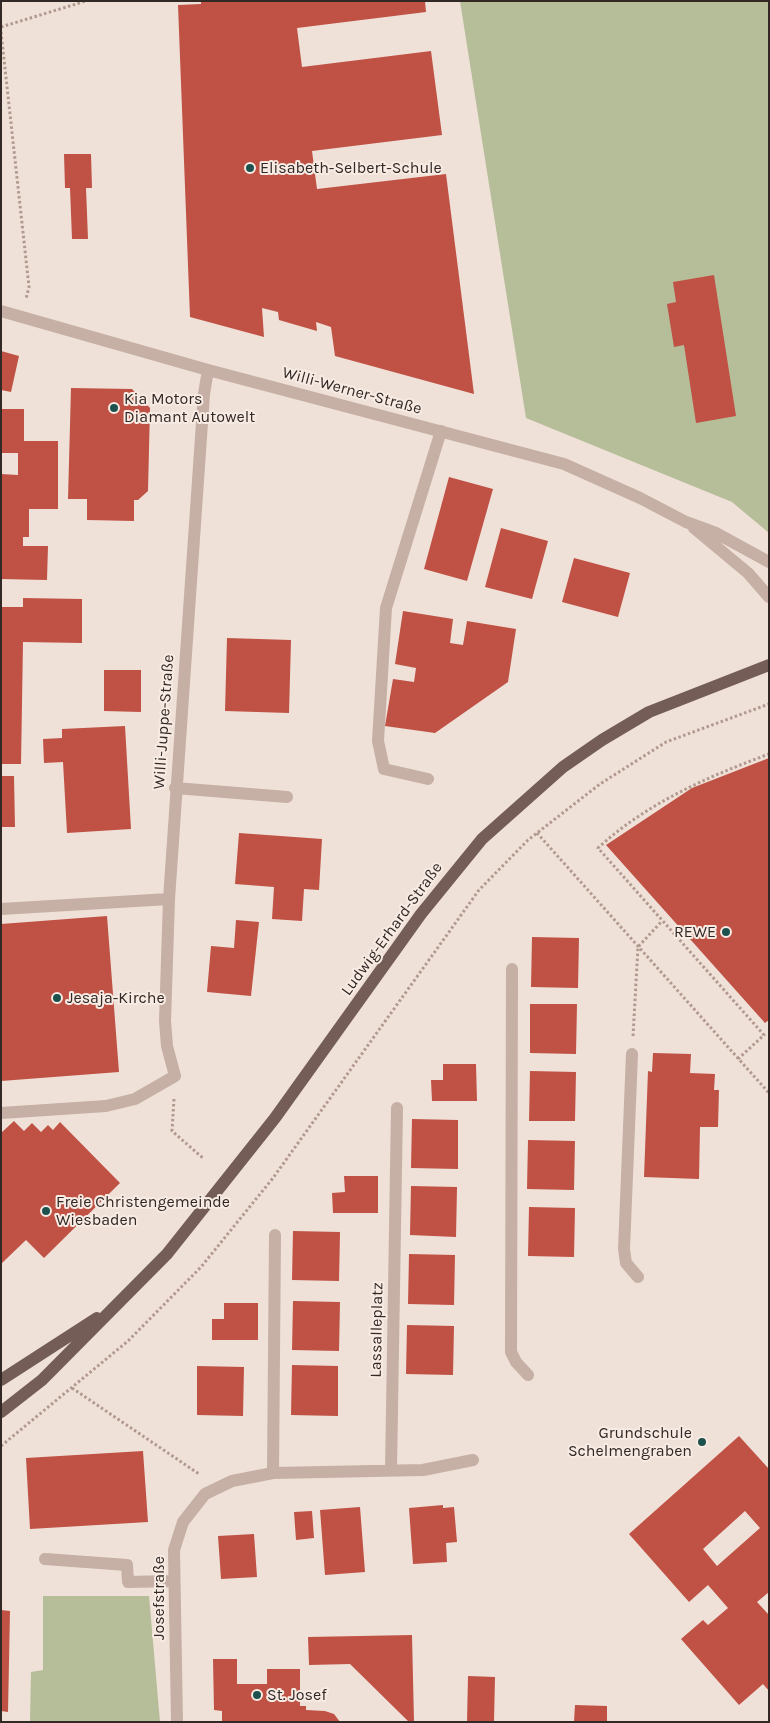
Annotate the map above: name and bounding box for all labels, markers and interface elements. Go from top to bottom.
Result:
place label: Elisabeth-Selbert-Schule [260,158,442,178]
marker: Elisabeth-Selbert-Schule [244,162,256,174]
street label: Willi-Werner-Straße [280,363,424,419]
place label: Kia Motors Diamant Autowelt [124,389,255,427]
marker: Kia Motors Diamant Autowelt [108,402,120,414]
street label: Willi-Juppe-Straße [150,654,178,790]
street label: Ludwig-Erhard-Straße [337,859,447,999]
place label: REWE [674,922,716,942]
marker: REWE [720,926,732,938]
place label: Jesaja-Kirche [67,988,165,1008]
marker: Jesaja-Kirche [51,992,63,1004]
place label: Freie Christengemeinde Wiesbaden [56,1192,230,1230]
marker: Freie Christengemeinde Wiesbaden [40,1205,52,1217]
street label: Lassalleplatz [367,1282,387,1378]
place label: Grundschule Schelmengraben [568,1423,692,1461]
marker: Grundschule Schelmengraben [696,1436,708,1448]
street label: Josefstraße [149,1556,169,1640]
place label: St. Josef [267,1685,327,1705]
marker: St. Josef [251,1689,263,1701]

